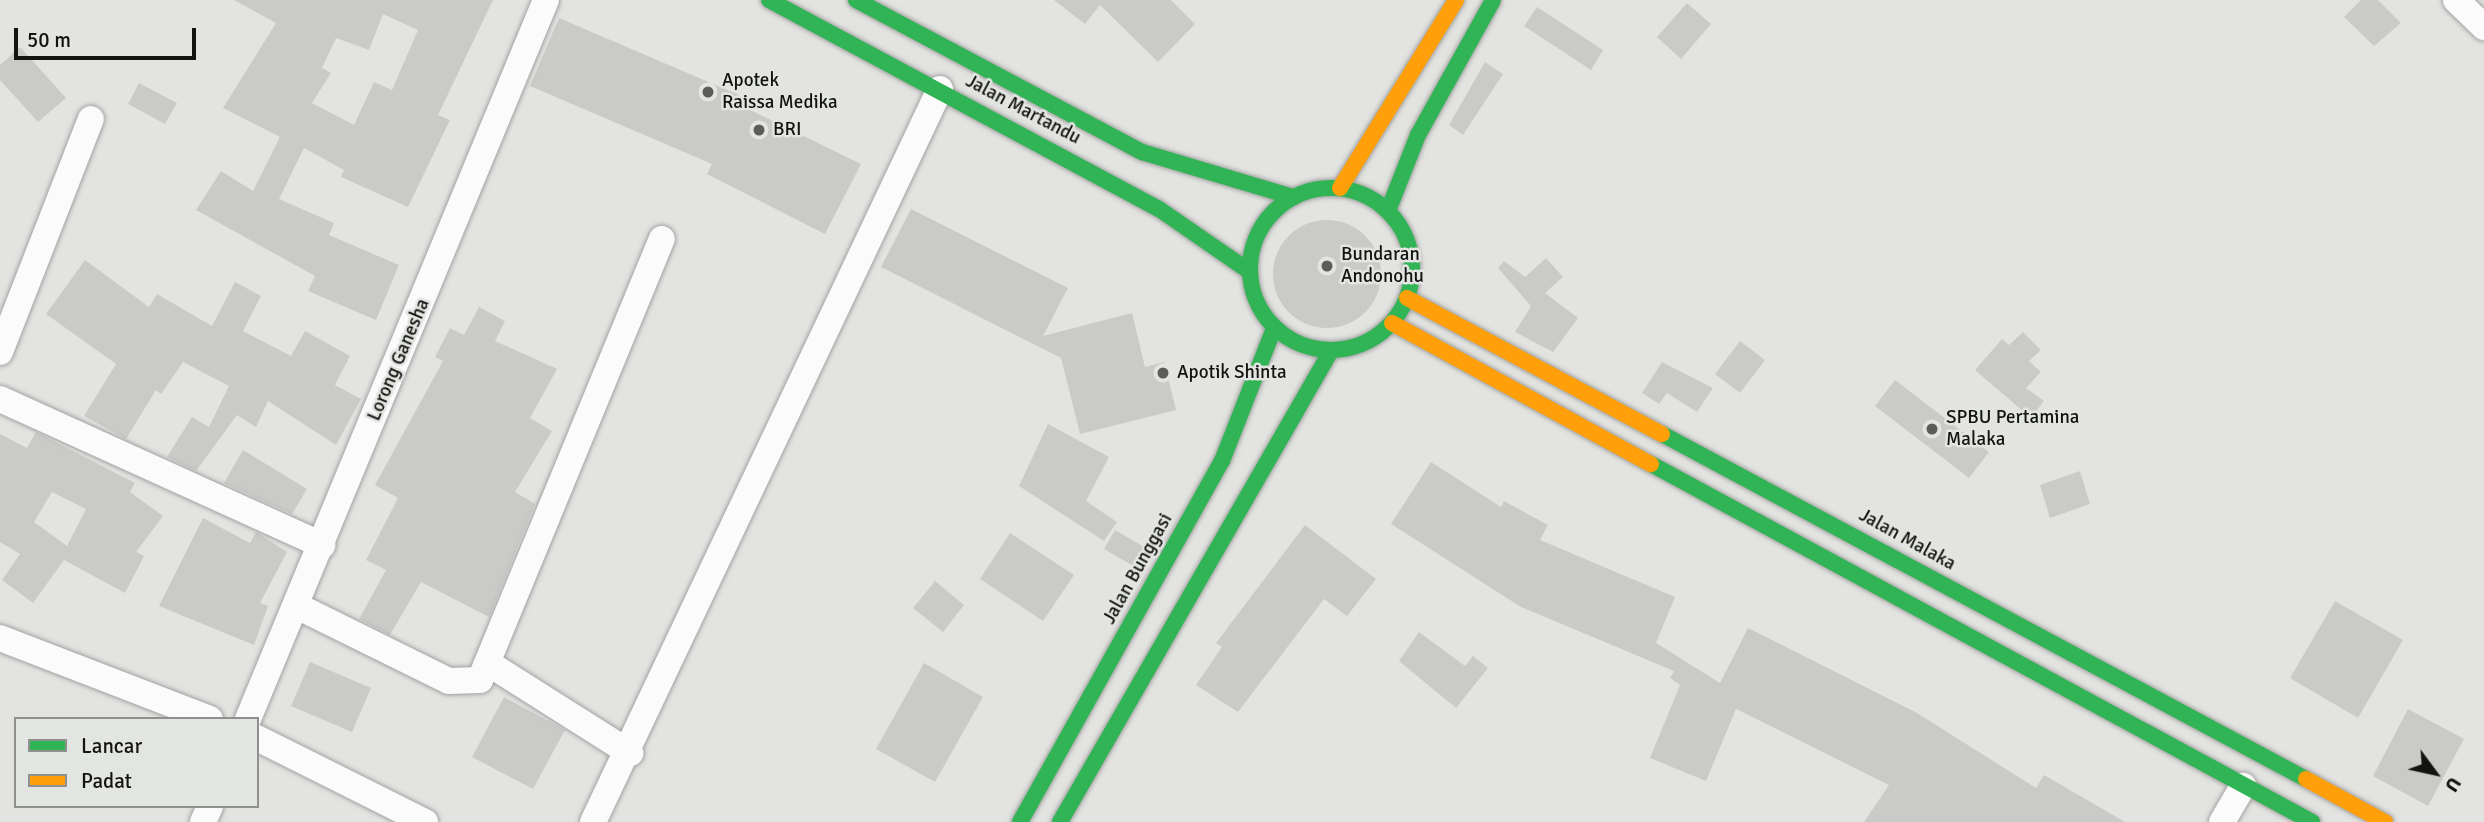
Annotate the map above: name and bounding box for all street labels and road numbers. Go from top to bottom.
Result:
street label: Jalan Martandu [962,70,1084,150]
street label: Lorong Ganesha [363,296,435,424]
street label: Jalan Malaka [1855,504,1959,576]
street label: Jalan Bunggasi [1098,510,1178,628]

